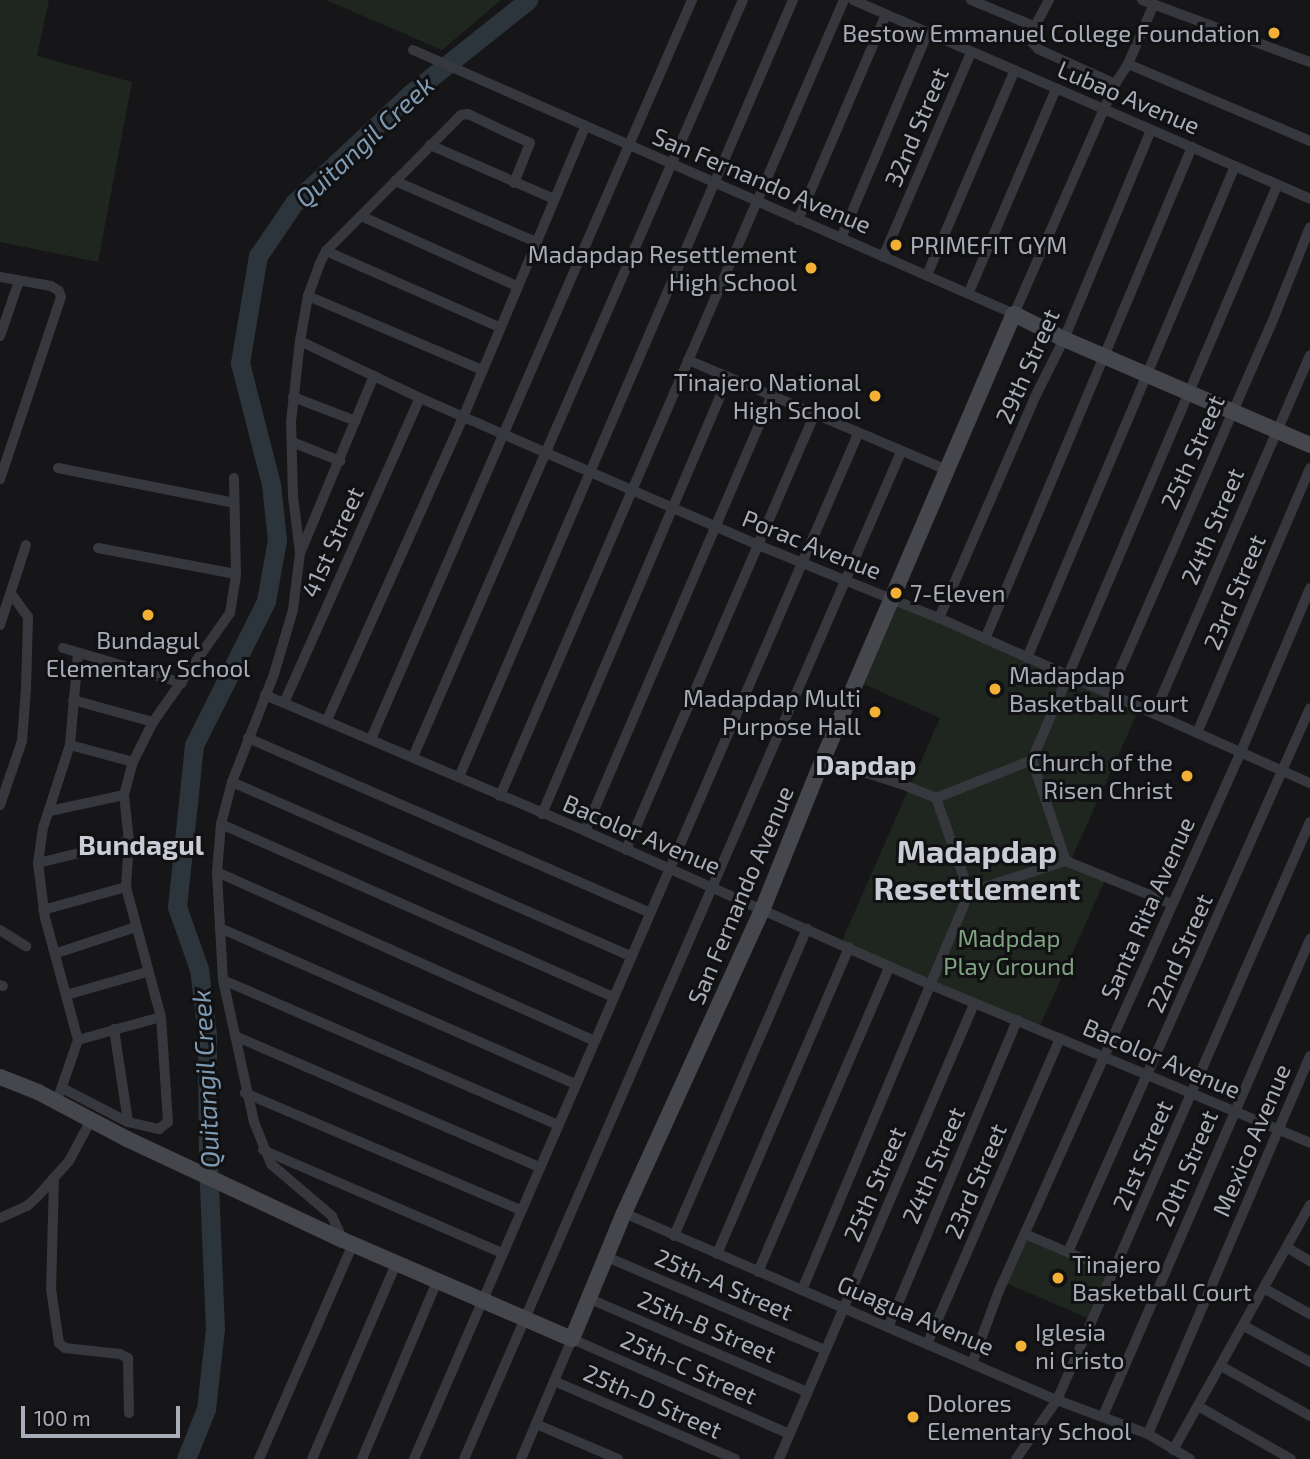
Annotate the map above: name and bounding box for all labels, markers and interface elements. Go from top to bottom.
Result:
place label: Bestow Emmanuel College Foundation [841,19,1260,47]
marker: Bestow Emmanuel College Foundation [1266,25,1282,41]
street label: Lubao Avenue [1053,54,1205,140]
street label: 32nd Street [878,63,954,191]
water label: Quitangil Creek [288,68,440,214]
street label: San Fernando Avenue [648,121,876,239]
place label: PRIMEFIT GYM [910,231,1068,259]
marker: PRIMEFIT GYM [888,237,904,253]
place label: Madapdap Resettlement High School [528,240,797,296]
marker: Madapdap Resettlement High School [803,260,819,276]
street label: 29th Street [989,304,1065,428]
place label: Tinajero National High School [674,368,861,424]
marker: Tinajero National High School [867,388,883,404]
street label: 25th Street [1154,391,1230,513]
street label: 24th Street [1175,464,1249,588]
street label: 41st Street [295,482,369,602]
street label: Porac Avenue [738,503,886,585]
street label: 23rd Street [1197,530,1271,654]
place label: 7-Eleven [910,579,1005,607]
marker: 7-Eleven [888,585,904,601]
marker: Bundagul Elementary School [140,607,156,623]
place label: Bundagul Elementary School [46,626,250,682]
place label: Madapdap Basketball Court [1009,661,1189,717]
marker: Madapdap Basketball Court [987,681,1003,697]
place label: Madapdap Multi Purpose Hall [683,684,861,740]
marker: Madapdap Multi Purpose Hall [867,704,883,720]
district label: Dapdap [815,747,917,781]
place label: Church of the Risen Christ [1027,748,1173,804]
marker: Church of the Risen Christ [1179,768,1195,784]
street label: San Fernando Avenue [681,781,799,1009]
street label: Bacolor Avenue [558,788,726,880]
street label: Santa Rita Avenue [1094,812,1200,1004]
district label: Bundagul [78,827,204,861]
district label: Madapdap Resettlement [874,832,1080,907]
street label: 22nd Street [1140,889,1218,1017]
park label: Madpdap Play Ground [943,924,1075,980]
water label: Quitangil Creek [185,989,225,1169]
street label: Bacolor Avenue [1078,1012,1246,1104]
street label: Mexico Avenue [1206,1059,1296,1221]
street label: 21st Street [1106,1096,1178,1214]
street label: 24th Street [896,1103,970,1227]
street label: 20th Street [1149,1106,1223,1230]
street label: 23rd Street [938,1119,1012,1243]
street label: 25th Street [837,1122,911,1246]
street label: 25th-A Street [651,1242,797,1326]
place label: Tinajero Basketball Court [1072,1250,1252,1306]
street label: Guagua Avenue [833,1269,999,1361]
marker: Tinajero Basketball Court [1050,1270,1066,1286]
street label: 25th-B Street [634,1284,780,1368]
place label: Iglesia ni Cristo [1035,1318,1124,1374]
street label: 25th-C Street [616,1324,762,1410]
marker: Iglesia ni Cristo [1013,1338,1029,1354]
street label: 25th-D Street [579,1358,727,1444]
place label: Dolores Elementary School [927,1389,1132,1445]
scale bar [24,1392,184,1436]
text: 100 m [34,1405,91,1430]
marker: Dolores Elementary School [905,1409,921,1425]

